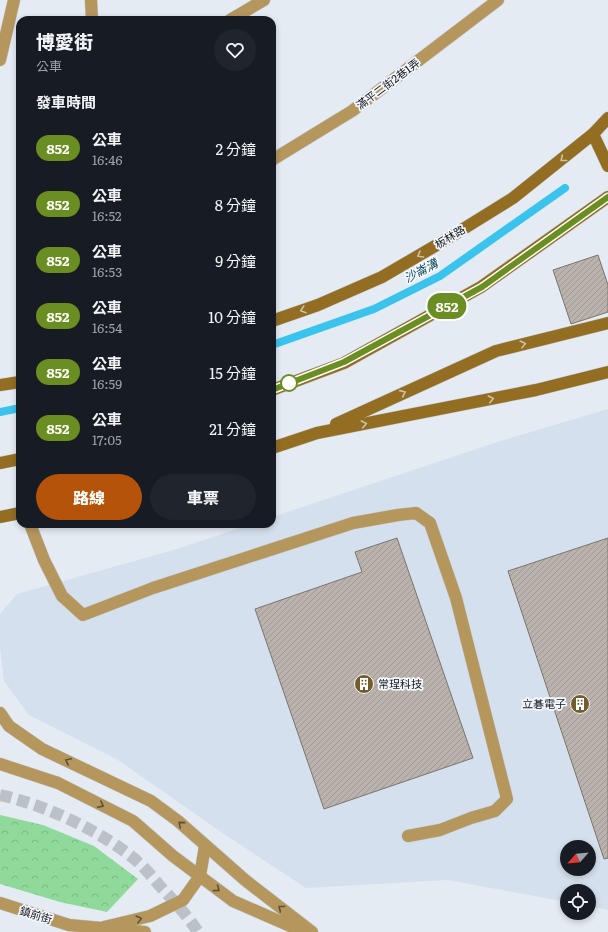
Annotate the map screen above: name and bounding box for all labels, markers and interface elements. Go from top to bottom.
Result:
text: 博愛街 [36,27,93,55]
button: heart [214,29,256,71]
street label: 滿平二街2巷1弄 [352,54,423,112]
text: 公車 [36,56,62,75]
text: 發車時間 [36,90,96,113]
text: 公車 [92,127,122,150]
text: 2 分鐘 [215,137,256,160]
text: 852 [46,138,70,158]
text: 16:46 [92,150,123,169]
one-way arrow [560,154,567,161]
text: 公車 [92,183,122,206]
text: 8 分鐘 [215,193,256,216]
text: 852 [46,194,70,214]
text: 16:52 [92,206,122,225]
street label: 板林路 [431,221,468,251]
text: 公車 [92,239,122,262]
text: 9 分鐘 [215,249,256,272]
text: 852 [46,250,70,270]
one-way arrow [417,250,424,257]
water label: 沙崙溝 [400,253,442,287]
text: 16:53 [92,262,122,281]
line badge: 852 [424,293,470,319]
text: 公車 [92,295,122,318]
text: 852 [435,296,459,316]
text: 10 分鐘 [208,305,256,328]
text: 852 [46,306,70,326]
one-way arrow [300,306,307,314]
text: 16:54 [92,318,122,337]
one-way arrow [520,341,526,349]
text: 公車 [92,351,122,374]
text: 15 分鐘 [209,361,256,384]
text: 852 [46,362,70,382]
text: 16:59 [92,374,122,393]
unlabelled marker [280,374,298,392]
one-way arrow [399,390,407,398]
one-way arrow [488,395,494,403]
text: 公車 [92,407,122,430]
text: 21 分鐘 [209,417,256,440]
text: 852 [46,418,70,438]
one-way arrow [360,420,367,428]
text: 17:05 [92,430,122,449]
button: 路線 [36,474,142,520]
button: 車票 [150,474,256,520]
building icon: 常珵科技 [353,673,375,695]
place label: 常珵科技 [378,675,422,691]
building icon: 立碁電子 [569,693,591,715]
place label: 立碁電子 [522,695,566,711]
one-way arrow [65,758,73,766]
one-way arrow [97,800,104,807]
one-way arrow [179,822,186,829]
north arrow [560,840,596,876]
map controls [560,840,596,920]
one-way arrow [213,884,220,892]
button: locate [560,884,596,920]
street label: 鎮前街 [18,902,54,927]
one-way arrow [278,906,285,913]
one-way arrow [135,915,142,924]

